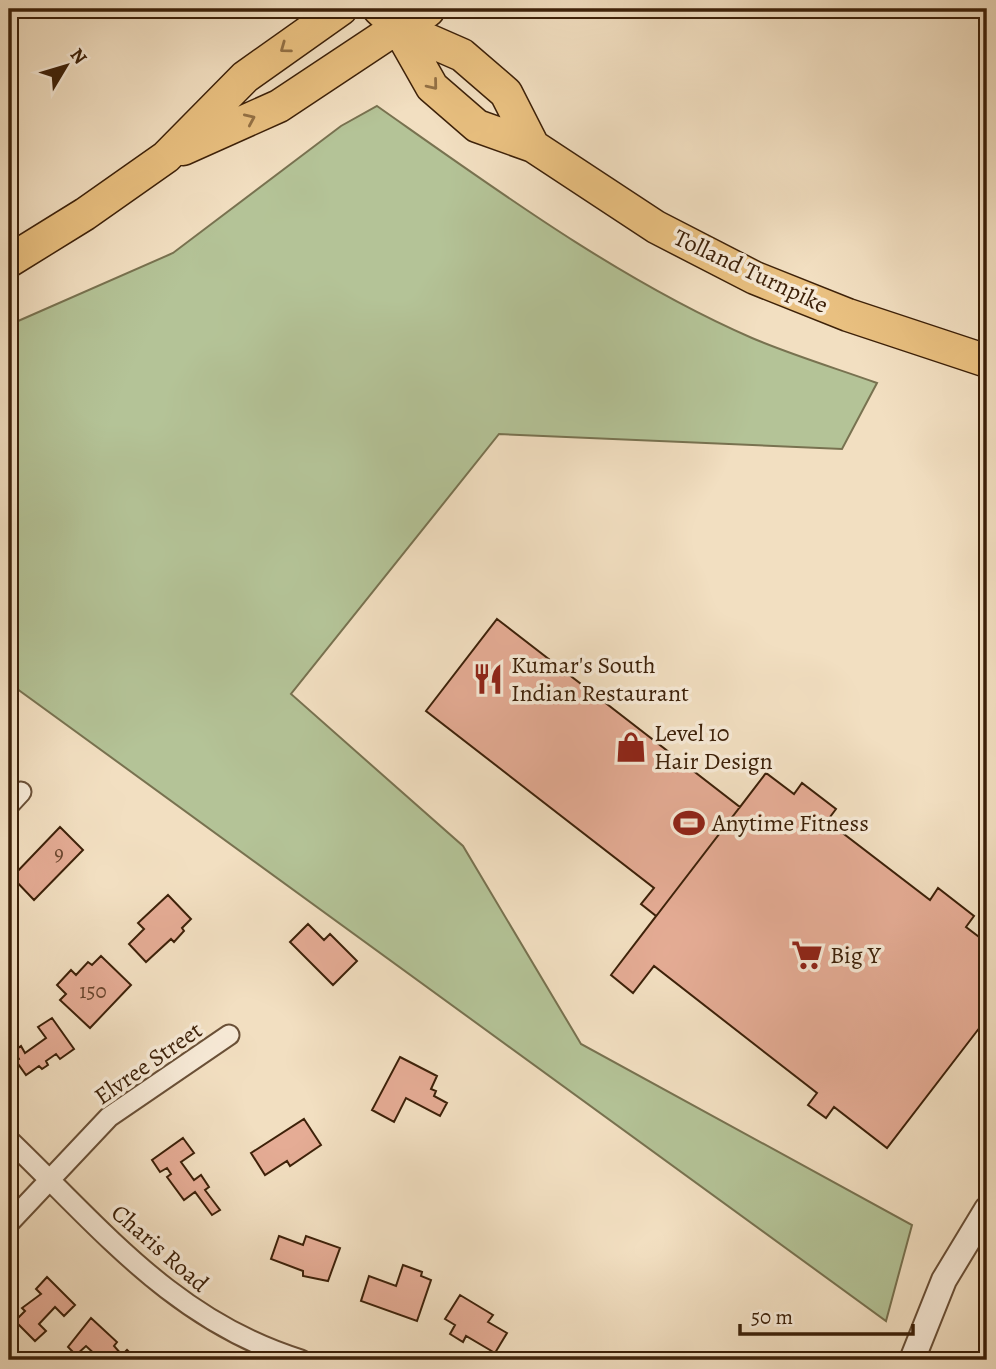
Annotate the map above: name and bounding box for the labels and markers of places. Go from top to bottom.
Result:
place label: Kumar's South Indian Restaurant [511,649,689,709]
restaurant icon: Kumar's South Indian Restaurant [471,662,505,696]
place label: Level 10 Hair Design [654,717,773,777]
shop icon: Level 10 Hair Design [614,730,648,764]
sports icon: Anytime Fitness [672,806,706,840]
place label: Anytime Fitness [711,807,869,839]
supermarket icon: Big Y [790,938,824,972]
place label: Big Y [830,939,882,971]

